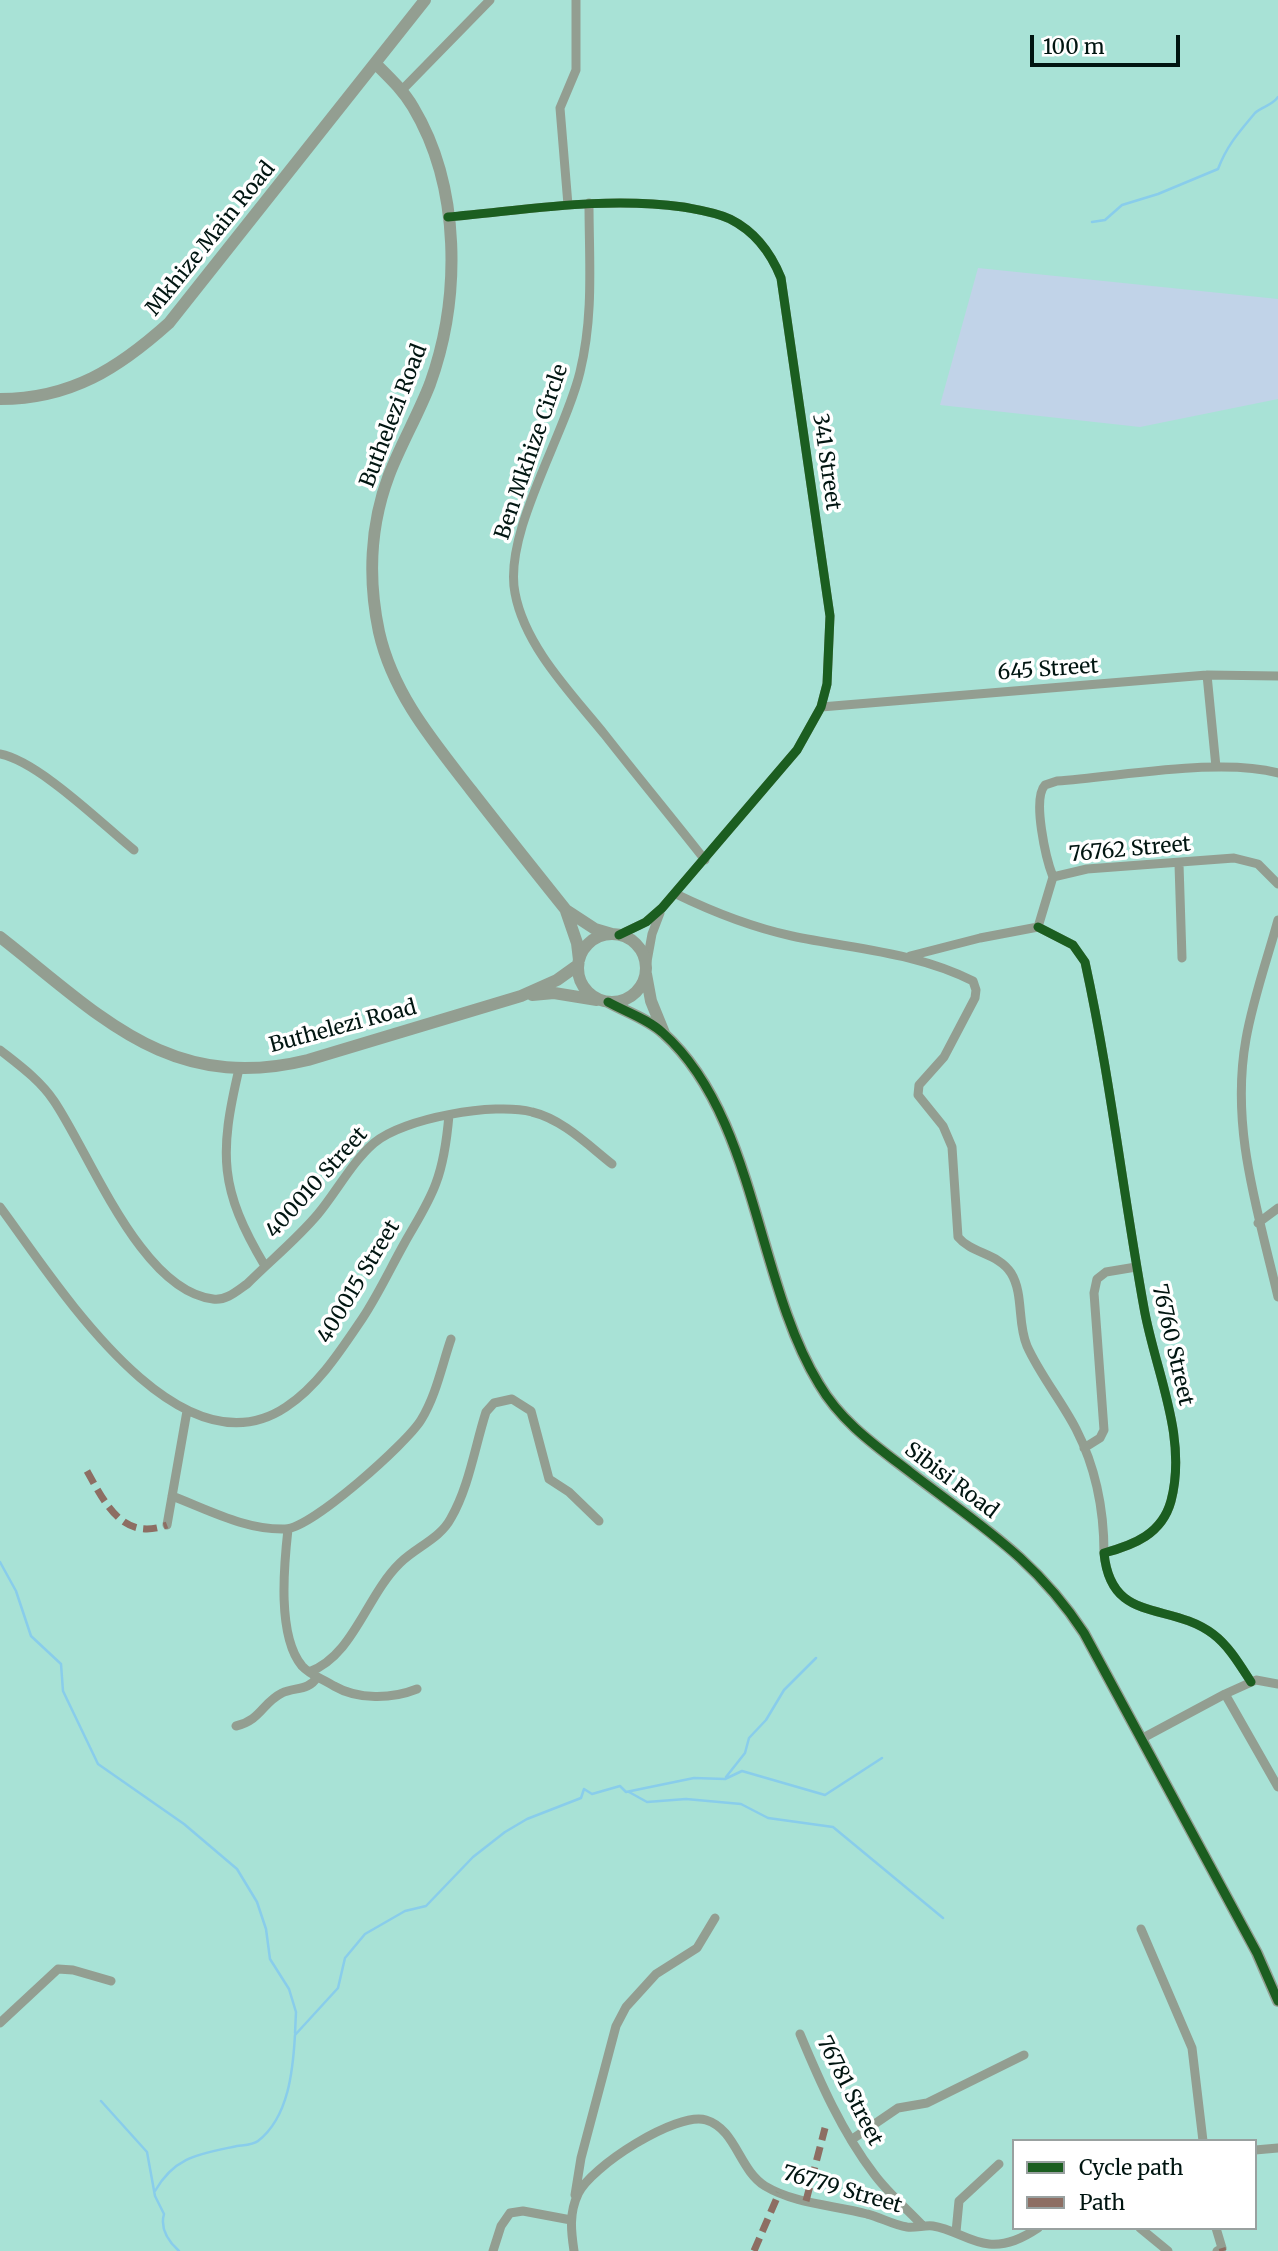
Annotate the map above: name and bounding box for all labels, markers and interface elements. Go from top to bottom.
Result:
scale bar [1033,21,1184,65]
text: 100 m [1043,33,1105,60]
street label: Mkhize Main Road [141,157,281,321]
street label: Buthelezi Road [355,341,433,491]
street label: Ben Mkhize Circle [490,361,574,543]
street label: 341 Street [807,412,845,512]
street label: 645 Street [997,654,1099,686]
street label: 76762 Street [1068,832,1192,868]
street label: Buthelezi Road [267,995,419,1059]
street label: 400010 Street [261,1123,373,1243]
street label: 400015 Street [312,1216,406,1348]
street label: 76760 Street [1146,1282,1198,1408]
street label: Sibisi Road [899,1438,1003,1524]
street label: 76781 Street [811,2032,887,2150]
legend [1012,2139,1257,2230]
text: Cycle path [1079,2154,1183,2181]
street label: 76779 Street [779,2161,905,2219]
text: Path [1079,2189,1125,2216]

